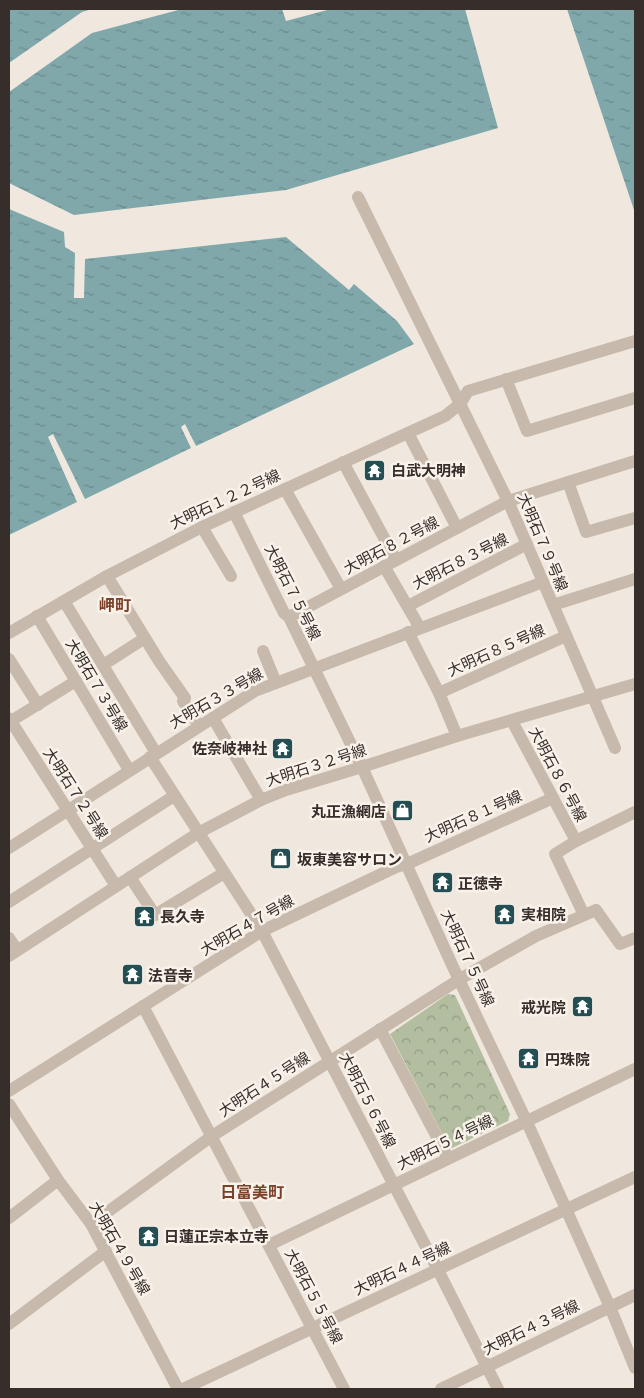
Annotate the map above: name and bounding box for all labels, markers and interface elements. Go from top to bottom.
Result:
temple icon: 白武大明神 [363,458,387,482]
place label: 白武大明神 [391,461,466,480]
street label: 大明石１２２号線 [167,465,283,533]
street label: 大明石７９号線 [514,490,572,594]
street label: 大明石８２号線 [340,512,442,578]
street label: 大明石８３号線 [409,529,511,593]
street label: 大明石７５号線 [261,541,325,643]
district label: 岬町 [99,595,131,615]
street label: 大明石８５号線 [444,620,548,680]
street label: 大明石７３号線 [62,635,132,735]
street label: 大明石３３号線 [166,664,266,732]
street label: 大明石８６号線 [525,723,591,825]
temple icon: 佐奈岐神社 [271,736,295,760]
place label: 佐奈岐神社 [192,739,267,758]
street label: 大明石３２号線 [263,740,369,790]
street label: 大明石７２号線 [39,744,113,842]
street label: 大明石８１号線 [421,786,525,846]
shop icon: 丸正漁網店 [390,799,414,823]
place label: 丸正漁網店 [311,802,386,821]
shop icon: 坂東美容サロン [269,847,293,871]
place label: 坂東美容サロン [297,850,402,869]
temple icon: 正徳寺 [430,871,454,895]
place label: 正徳寺 [458,874,503,893]
street label: 大明石４７号線 [197,891,297,959]
temple icon: 実相院 [493,902,517,926]
temple icon: 長久寺 [132,904,156,928]
place label: 実相院 [521,905,566,924]
street label: 大明石７５号線 [437,906,499,1010]
place label: 長久寺 [160,907,205,926]
temple icon: 法音寺 [120,963,144,987]
place label: 法音寺 [148,966,193,985]
temple icon: 戒光院 [570,995,594,1019]
place label: 戒光院 [521,998,566,1017]
street label: 大明石４５号線 [215,1047,313,1121]
temple icon: 円珠院 [517,1047,541,1071]
street label: 大明石５６号線 [336,1049,400,1151]
place label: 円珠院 [545,1050,590,1069]
street label: 大明石５４号線 [394,1110,496,1174]
district label: 日富美町 [220,1182,284,1202]
street label: 大明石４９号線 [86,1198,154,1298]
temple icon: 日蓮正宗本立寺 [136,1224,160,1248]
place label: 日蓮正宗本立寺 [164,1227,269,1246]
street label: 大明石４４号線 [350,1237,454,1299]
street label: 大明石５５号線 [281,1245,347,1347]
street label: 大明石４３号線 [480,1295,582,1359]

